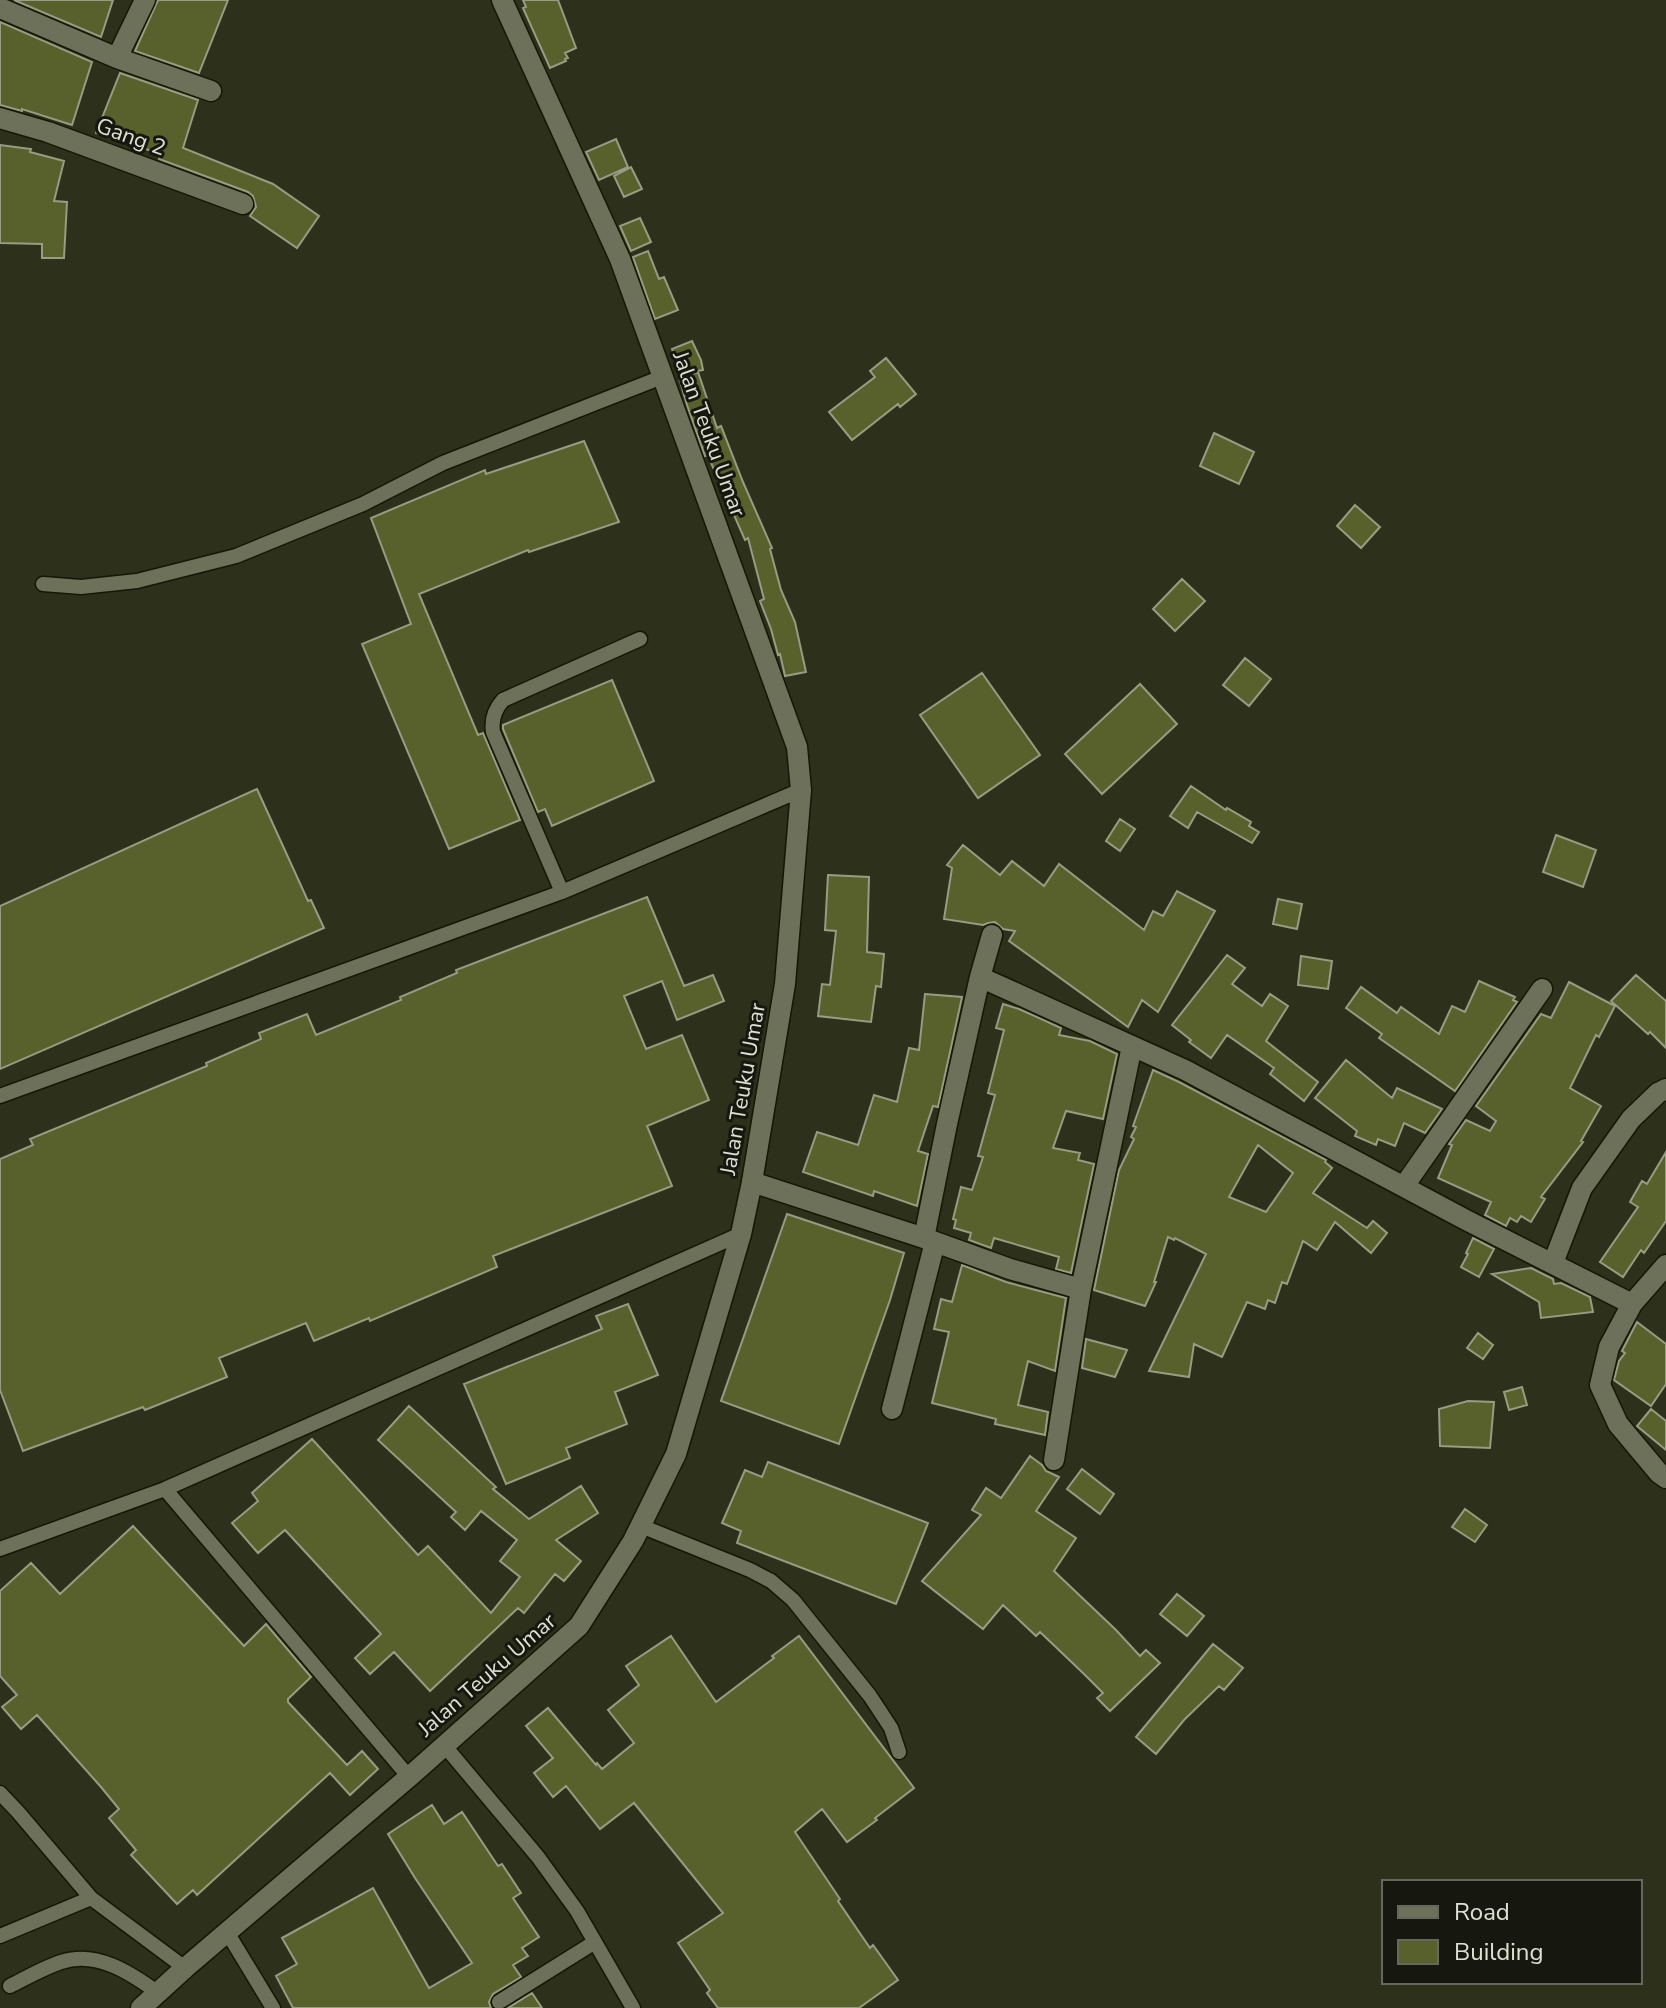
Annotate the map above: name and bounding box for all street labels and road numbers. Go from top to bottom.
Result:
street label: Gang 2 [92,111,170,163]
street label: Jalan Teuku Umar [665,346,753,521]
street label: Jalan Teuku Umar [713,1001,773,1178]
street label: Jalan Teuku Umar [411,1606,563,1744]

